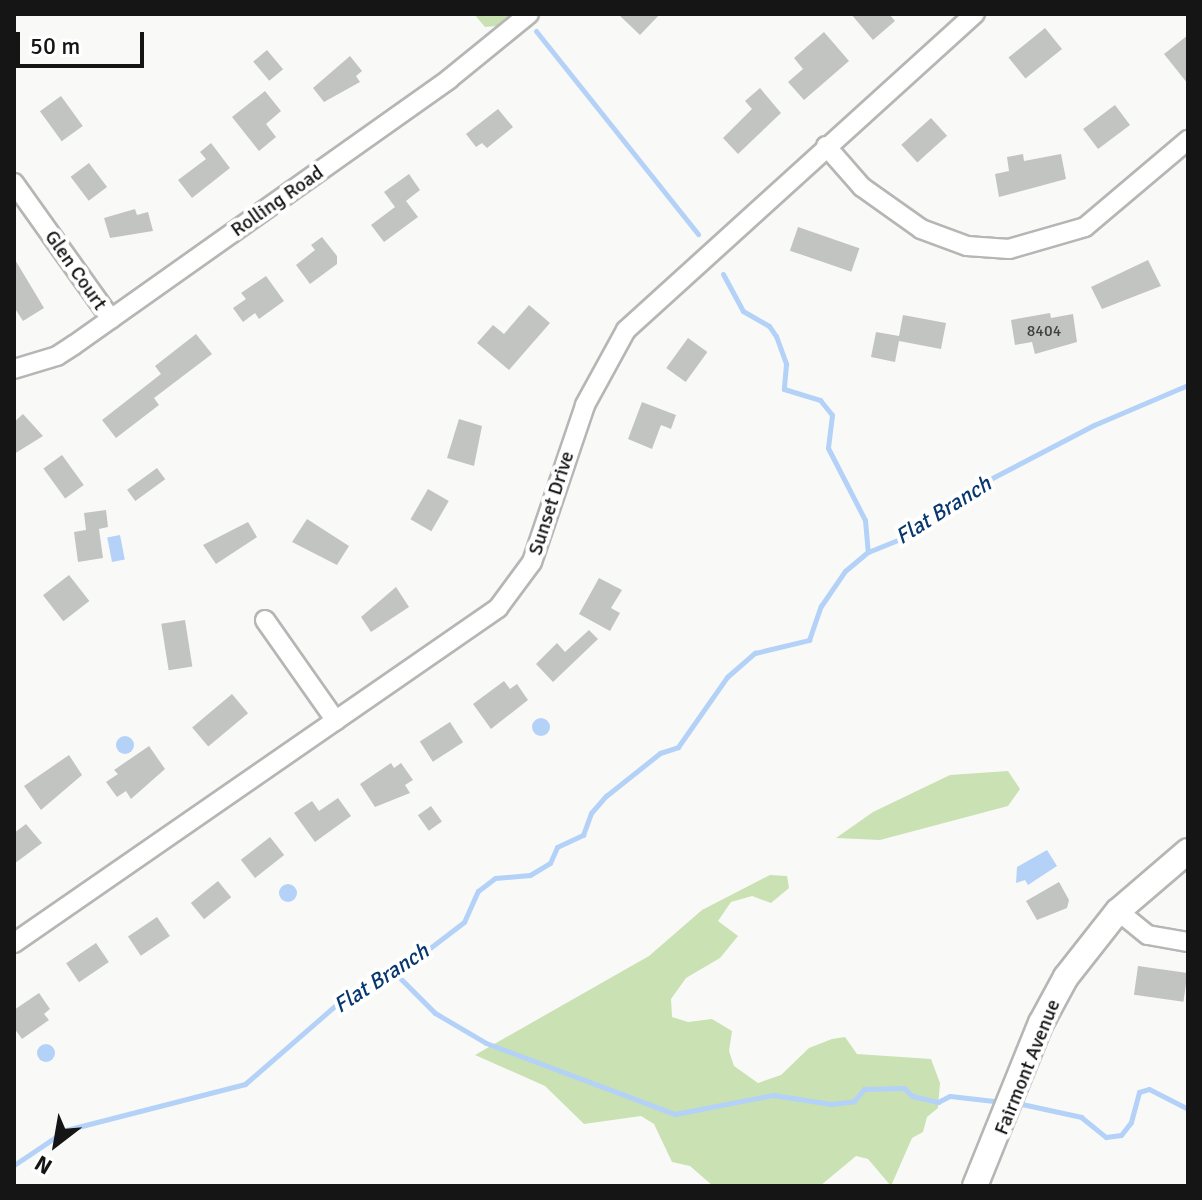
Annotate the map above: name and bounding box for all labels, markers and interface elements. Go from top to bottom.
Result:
scale bar [20,16,148,66]
text: 50 m [30,31,80,61]
street label: Rolling Road [226,160,328,242]
street label: Glen Court [40,225,112,315]
house number: 8404 [1027,321,1061,341]
street label: Sunset Drive [523,448,579,558]
water label: Flat Branch [890,470,996,550]
water label: Flat Branch [329,938,433,1018]
street label: Fairmont Avenue [989,996,1065,1138]
north arrow [16,1104,96,1184]
text: N [30,1149,57,1181]

